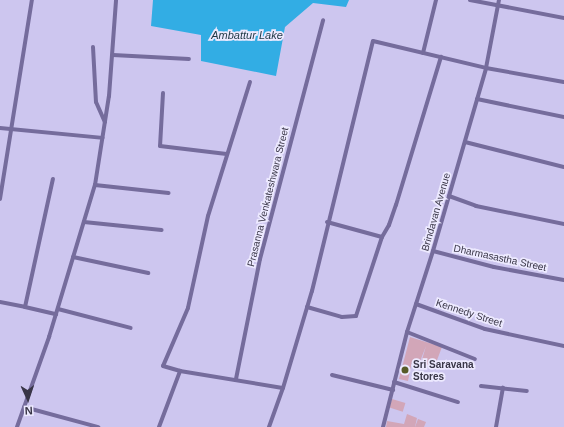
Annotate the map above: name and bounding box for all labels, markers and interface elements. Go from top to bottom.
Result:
water label: Ambattur Lake [211,28,283,42]
street label: Prasanna Venkateshwara Street [245,126,291,268]
street label: Brindavan Avenue [419,171,453,253]
street label: Dharmasastha Street [453,242,547,274]
street label: Kennedy Street [434,297,504,329]
place label: Sri Saravana Stores [413,358,474,382]
marker: Sri Saravana Stores [400,365,410,375]
north arrow [8,379,48,419]
text: N [24,405,33,417]

